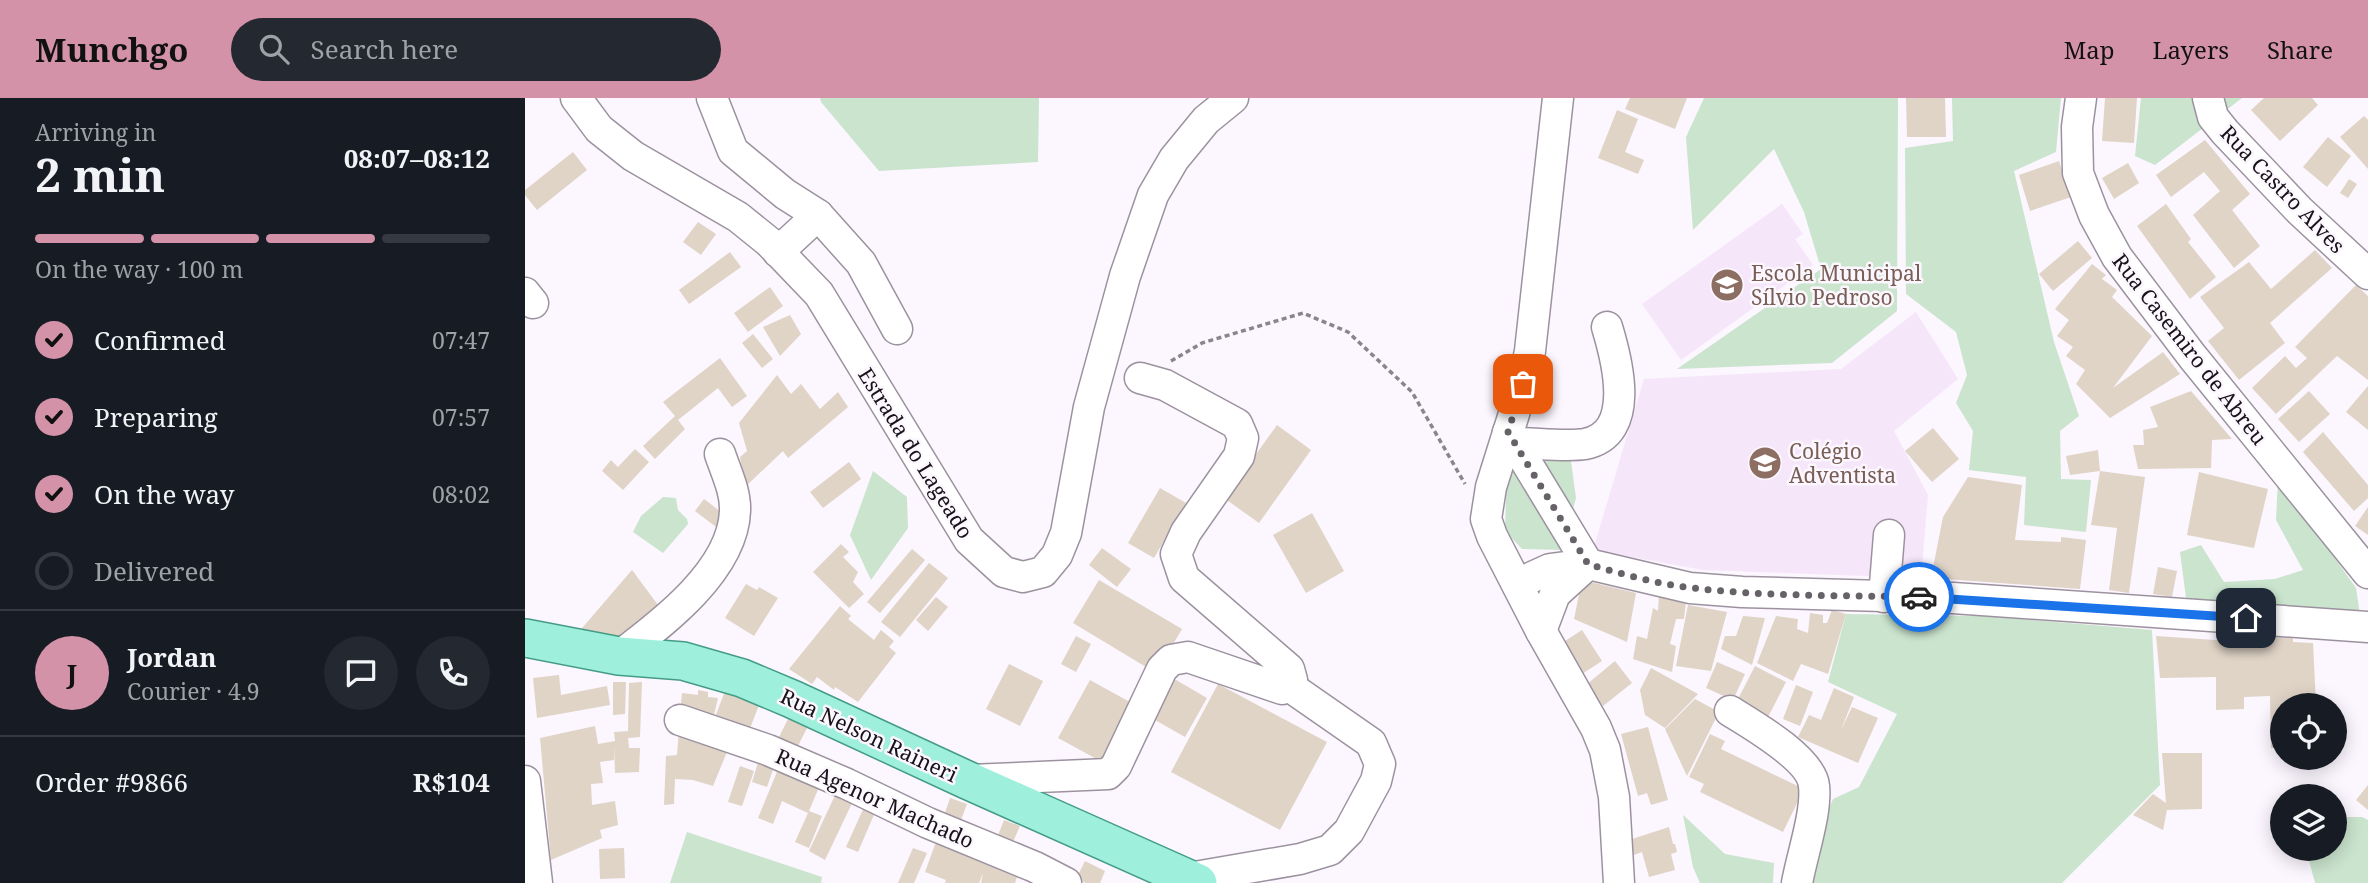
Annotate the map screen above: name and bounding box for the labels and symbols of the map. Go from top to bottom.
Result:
street label: Rua Castro Alves [2215,119,2351,259]
street label: Rua Casemiro de Abreu [2106,248,2274,450]
place label: Escola Municipal Sílvio Pedroso [1751,259,1922,311]
school or university icon: Escola Municipal Sílvio Pedroso [1708,266,1746,304]
pin [1493,354,1553,414]
street label: Estrada do Lageado [852,362,980,544]
place label: Colégio Adventista [1789,437,1896,489]
school or university icon: Colégio Adventista [1746,444,1784,482]
courier [1884,562,1954,632]
pin [2216,588,2276,648]
street label: Rua Nelson Raineri [776,682,962,788]
street label: Rua Agenor Machado [771,742,979,854]

